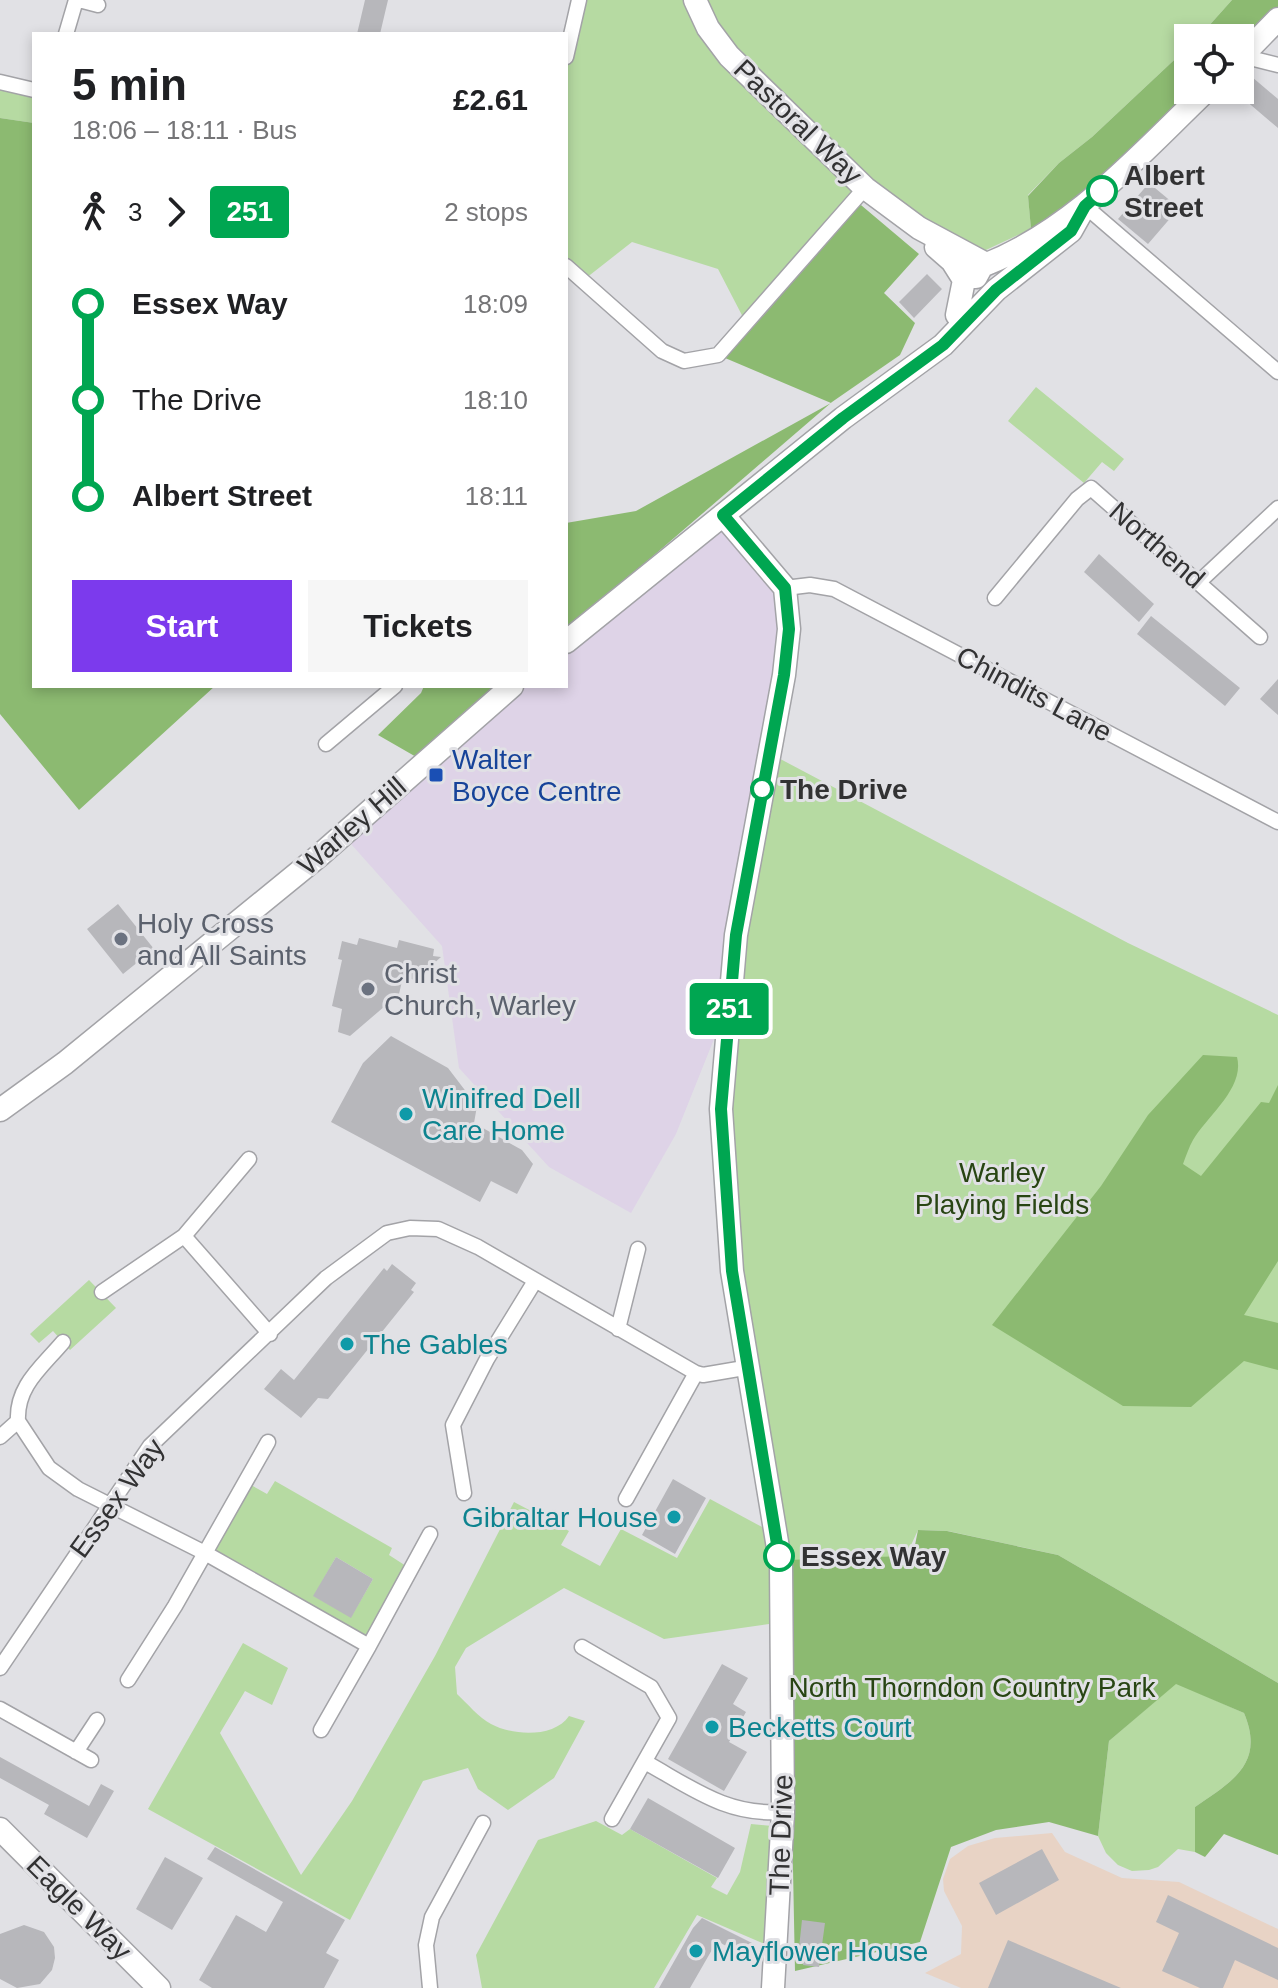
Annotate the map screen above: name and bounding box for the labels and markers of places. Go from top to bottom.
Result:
place label: Albert Street [1124,160,1205,223]
marker: Albert Street [1087,176,1117,206]
place label: Walter Boyce Centre [452,744,622,807]
marker: Walter Boyce Centre [427,766,445,784]
place label: The Drive [780,774,908,805]
marker: The Drive [751,778,773,800]
place label: Holy Cross and All Saints [137,908,307,971]
marker: Holy Cross and All Saints [112,930,130,948]
place label: Christ Church, Warley [384,958,576,1021]
marker: Christ Church, Warley [359,980,377,998]
place label: Winifred Dell Care Home [422,1083,581,1146]
marker: Winifred Dell Care Home [397,1105,415,1123]
place label: The Gables [363,1329,508,1360]
marker: The Gables [338,1335,356,1353]
place label: Gibraltar House [462,1502,658,1533]
marker: Gibraltar House [665,1508,683,1526]
marker: Essex Way [764,1541,794,1571]
place label: Essex Way [801,1541,947,1572]
place label: Becketts Court [728,1712,912,1743]
marker: Becketts Court [703,1718,721,1736]
place label: Mayflower House [712,1936,928,1967]
marker: Mayflower House [687,1942,705,1960]

